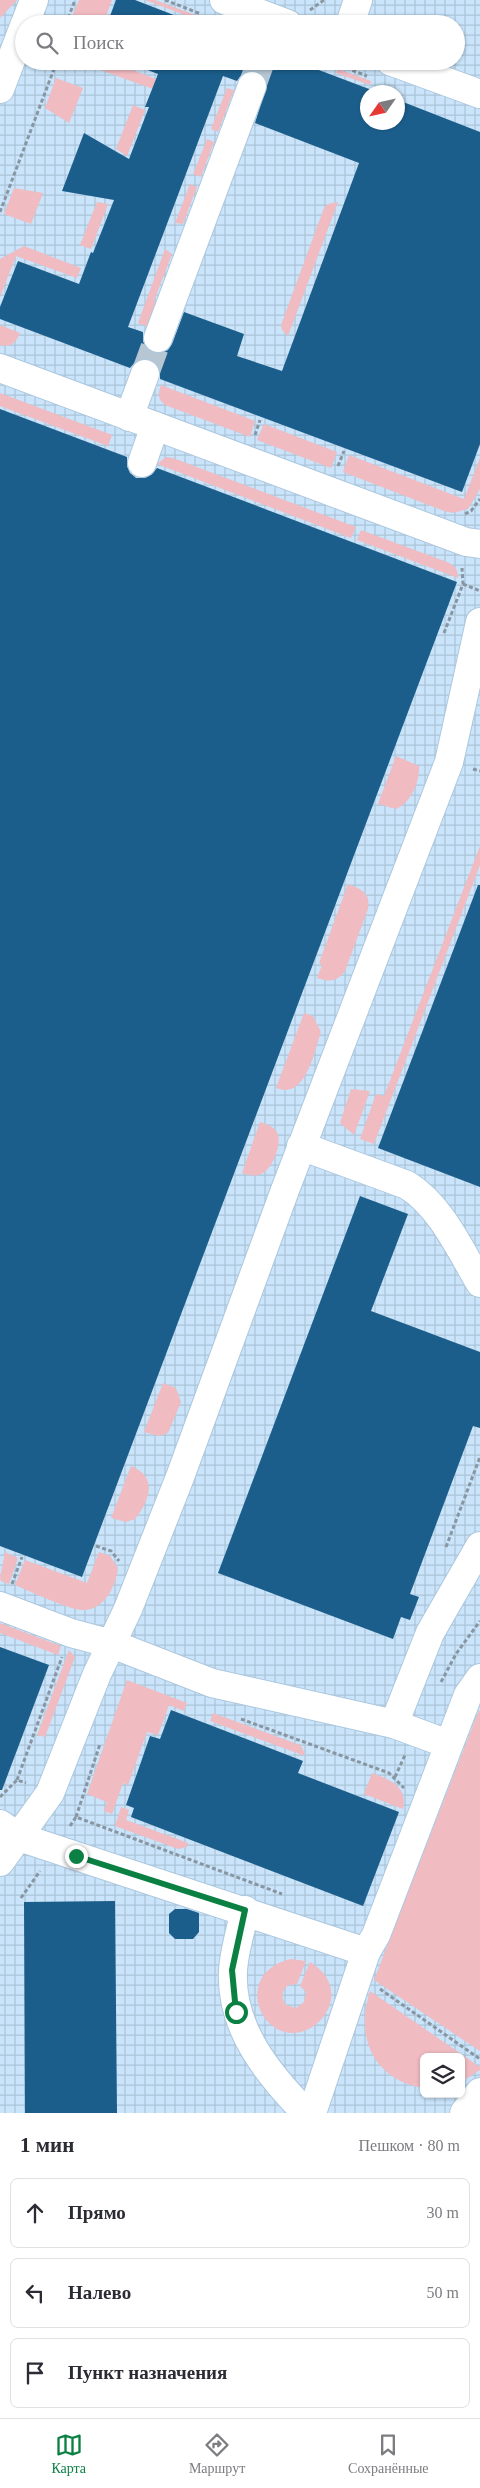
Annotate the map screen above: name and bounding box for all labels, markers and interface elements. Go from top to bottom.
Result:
search box [15,15,465,70]
icon: search [33,29,61,57]
text: Поиск [73,32,124,53]
north arrow [360,85,405,130]
route end [65,1845,88,1868]
route start [225,2001,248,2024]
map controls [420,2053,465,2098]
button: layers [420,2053,465,2098]
text: 1 мин [20,2133,74,2157]
text: Пешком · 80 m [358,2137,460,2154]
icon: ahead [21,2199,49,2227]
text: Прямо [68,2202,126,2223]
text: 30 m [427,2204,459,2221]
icon: left [21,2279,49,2307]
text: Налево [68,2282,131,2303]
text: 50 m [427,2284,459,2301]
icon: arrive [21,2359,49,2387]
text: Пункт назначения [68,2362,227,2383]
tab: Карта [51,2431,86,2477]
tab: Маршрут [189,2431,245,2477]
tab: Сохранённые [348,2431,429,2477]

